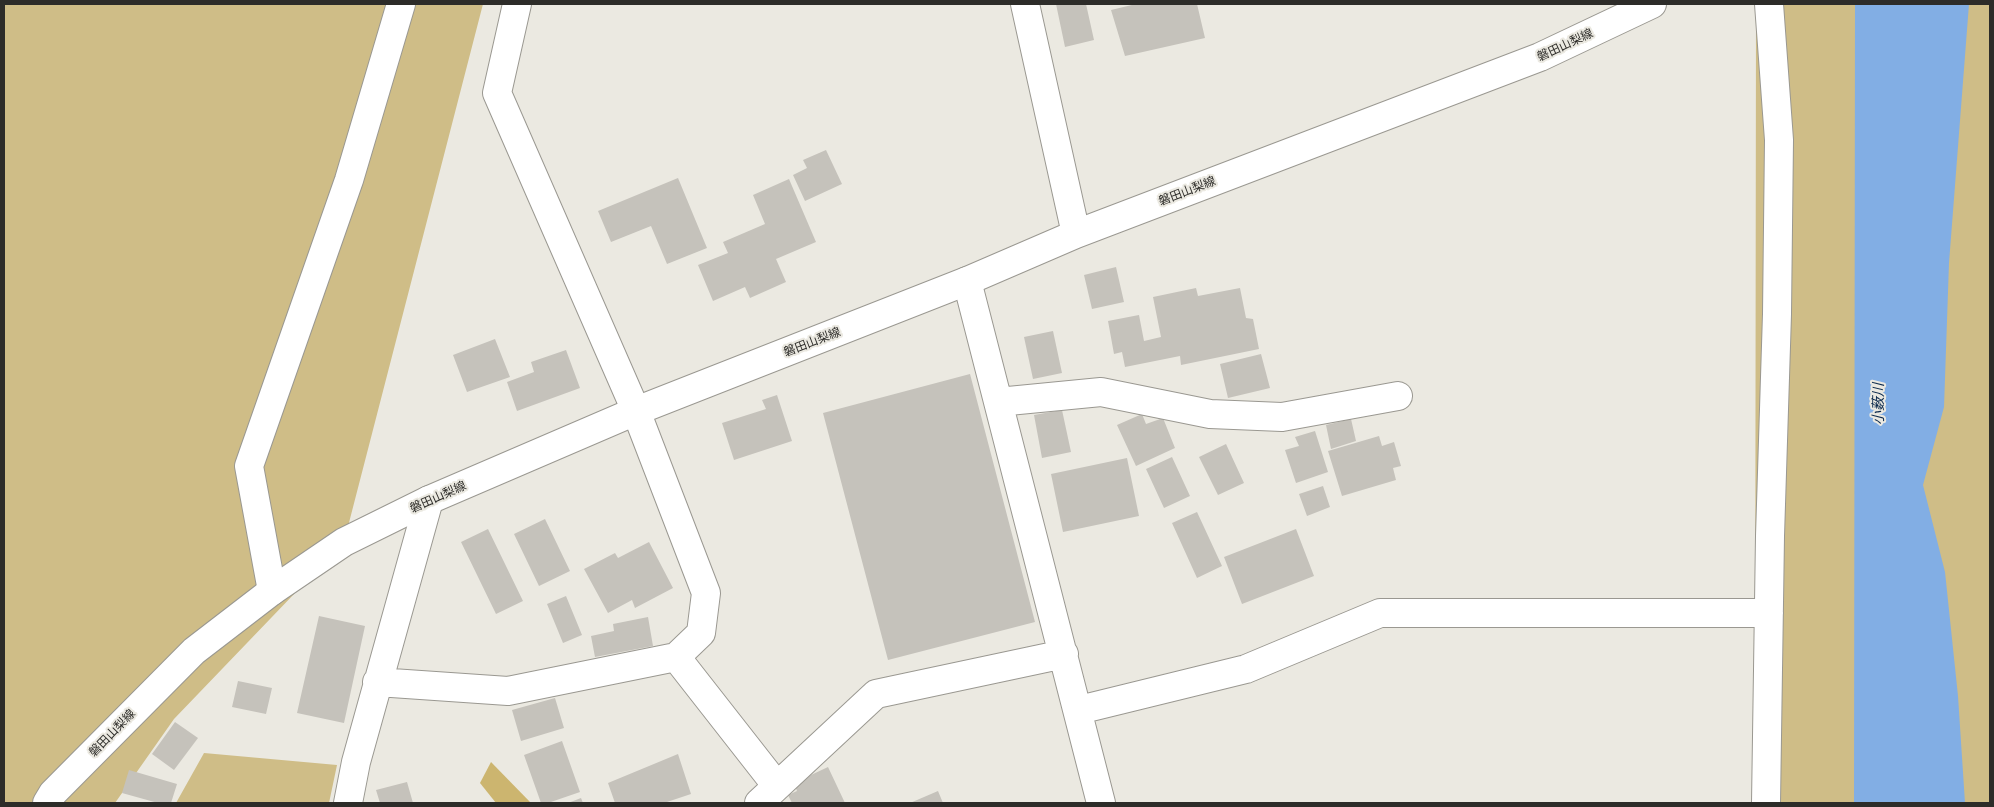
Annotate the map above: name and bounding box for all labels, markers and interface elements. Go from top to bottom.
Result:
street label: 磐田山梨線 [1535,26,1595,64]
street label: 磐田山梨線 [1156,174,1218,208]
street label: 磐田山梨線 [781,325,843,359]
water label: 小薮川 [1870,383,1886,425]
street label: 磐田山梨線 [408,478,468,516]
street label: 磐田山梨線 [86,706,138,760]

